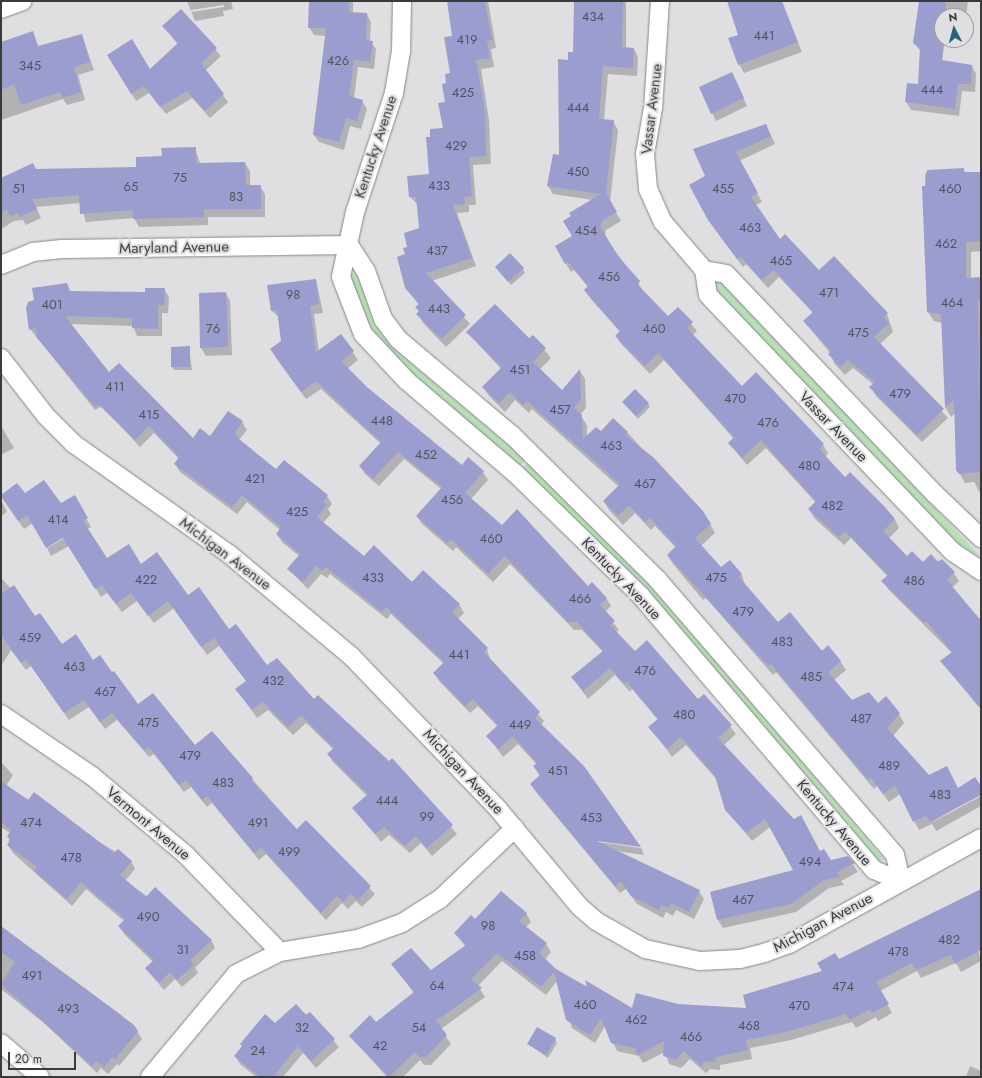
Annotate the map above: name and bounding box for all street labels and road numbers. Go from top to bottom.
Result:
street label: Vassar Avenue [638,63,666,155]
street label: Kentucky Avenue [351,93,401,201]
street label: Maryland Avenue [119,238,229,258]
street label: Vassar Avenue [795,388,871,466]
street label: Michigan Avenue [176,514,274,594]
street label: Kentucky Avenue [577,534,665,624]
street label: Michigan Avenue [419,726,507,818]
street label: Kentucky Avenue [793,776,875,870]
street label: Vermont Avenue [102,784,194,864]
street label: Michigan Avenue [770,889,876,957]

